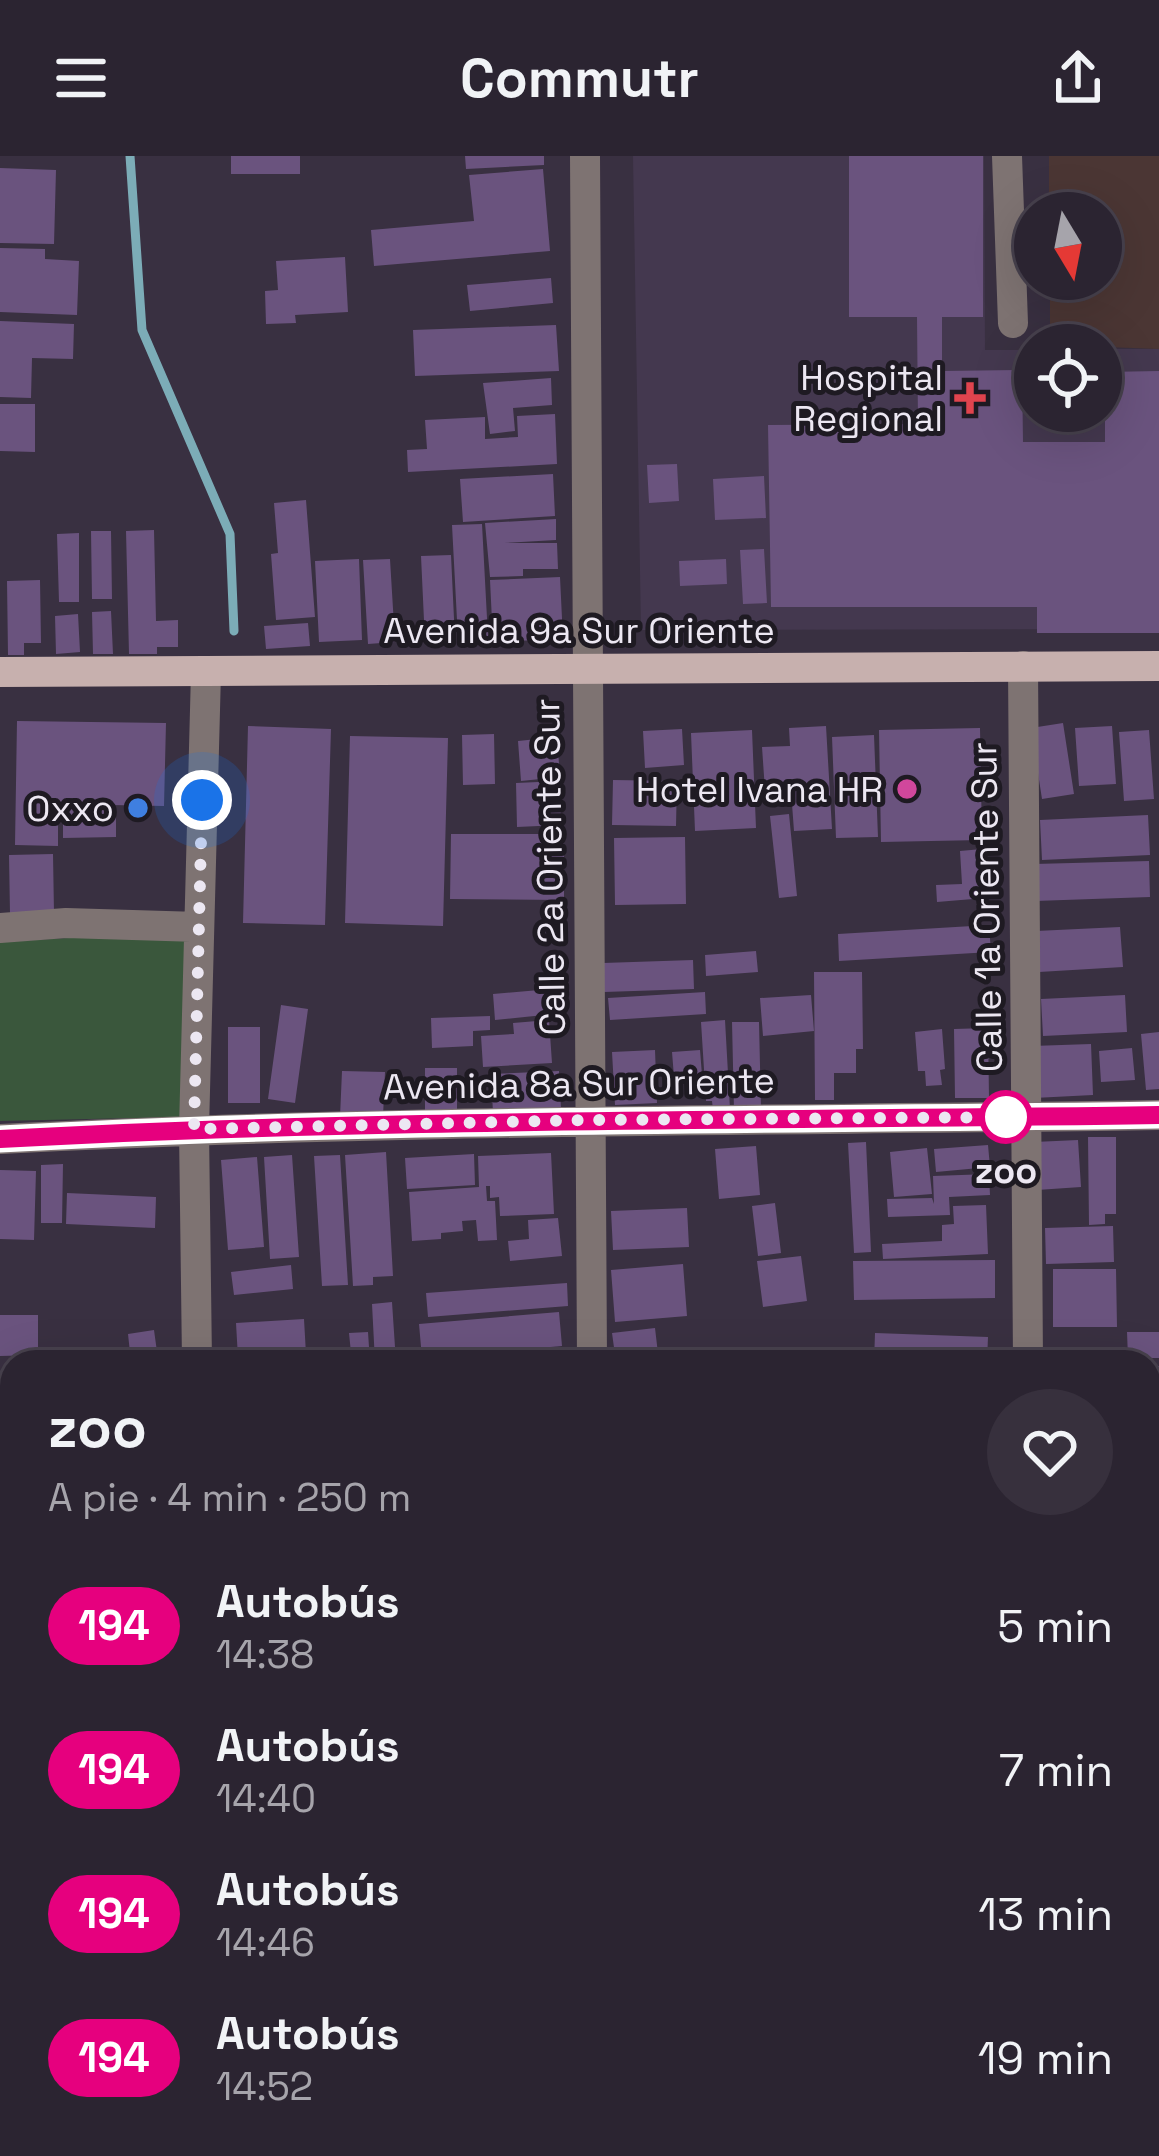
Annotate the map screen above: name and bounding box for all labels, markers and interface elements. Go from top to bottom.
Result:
text: Commutr [460,44,699,113]
icon: menu [48,45,114,111]
icon: share [1045,45,1111,111]
north arrow [1014,192,1122,300]
map controls [1014,192,1122,432]
button: locate [1014,324,1122,432]
place label: Hospital Regional [793,355,943,442]
marker: Hospital Regional [954,382,986,414]
street label: Avenida 9a Sur Oriente [383,608,775,654]
street label: Calle 2a Oriente Sur [524,698,576,1036]
street label: Calle 1a Oriente Sur [961,741,1013,1073]
place label: Hotel Ivana HR [636,767,883,813]
your location [172,770,232,830]
marker: Hotel Ivana HR [894,776,920,802]
place label: Oxxo [26,786,114,832]
marker: Oxxo [125,795,151,821]
street label: Avenida 8a Sur Oriente [383,1058,775,1110]
marker: zoo [981,1092,1031,1142]
place label: zoo [975,1148,1037,1194]
button: heart [987,1389,1113,1515]
text: zoo [48,1391,147,1464]
text: A pie · 4 min · 250 m [48,1473,411,1522]
text: Autobús [216,1573,400,1630]
text: 5 min [997,1598,1113,1655]
text: 194 [78,1599,150,1652]
text: 14:38 [216,1630,314,1679]
text: Autobús [216,1717,400,1774]
text: 7 min [999,1742,1113,1799]
text: 194 [78,1743,150,1796]
text: 14:40 [216,1774,316,1823]
text: Autobús [216,1861,400,1918]
text: 13 min [978,1886,1113,1943]
text: 194 [78,1887,150,1940]
text: 14:46 [216,1918,315,1967]
text: Autobús [216,2005,400,2062]
text: 19 min [978,2030,1113,2087]
text: 194 [78,2031,150,2084]
text: 14:52 [216,2062,313,2111]

